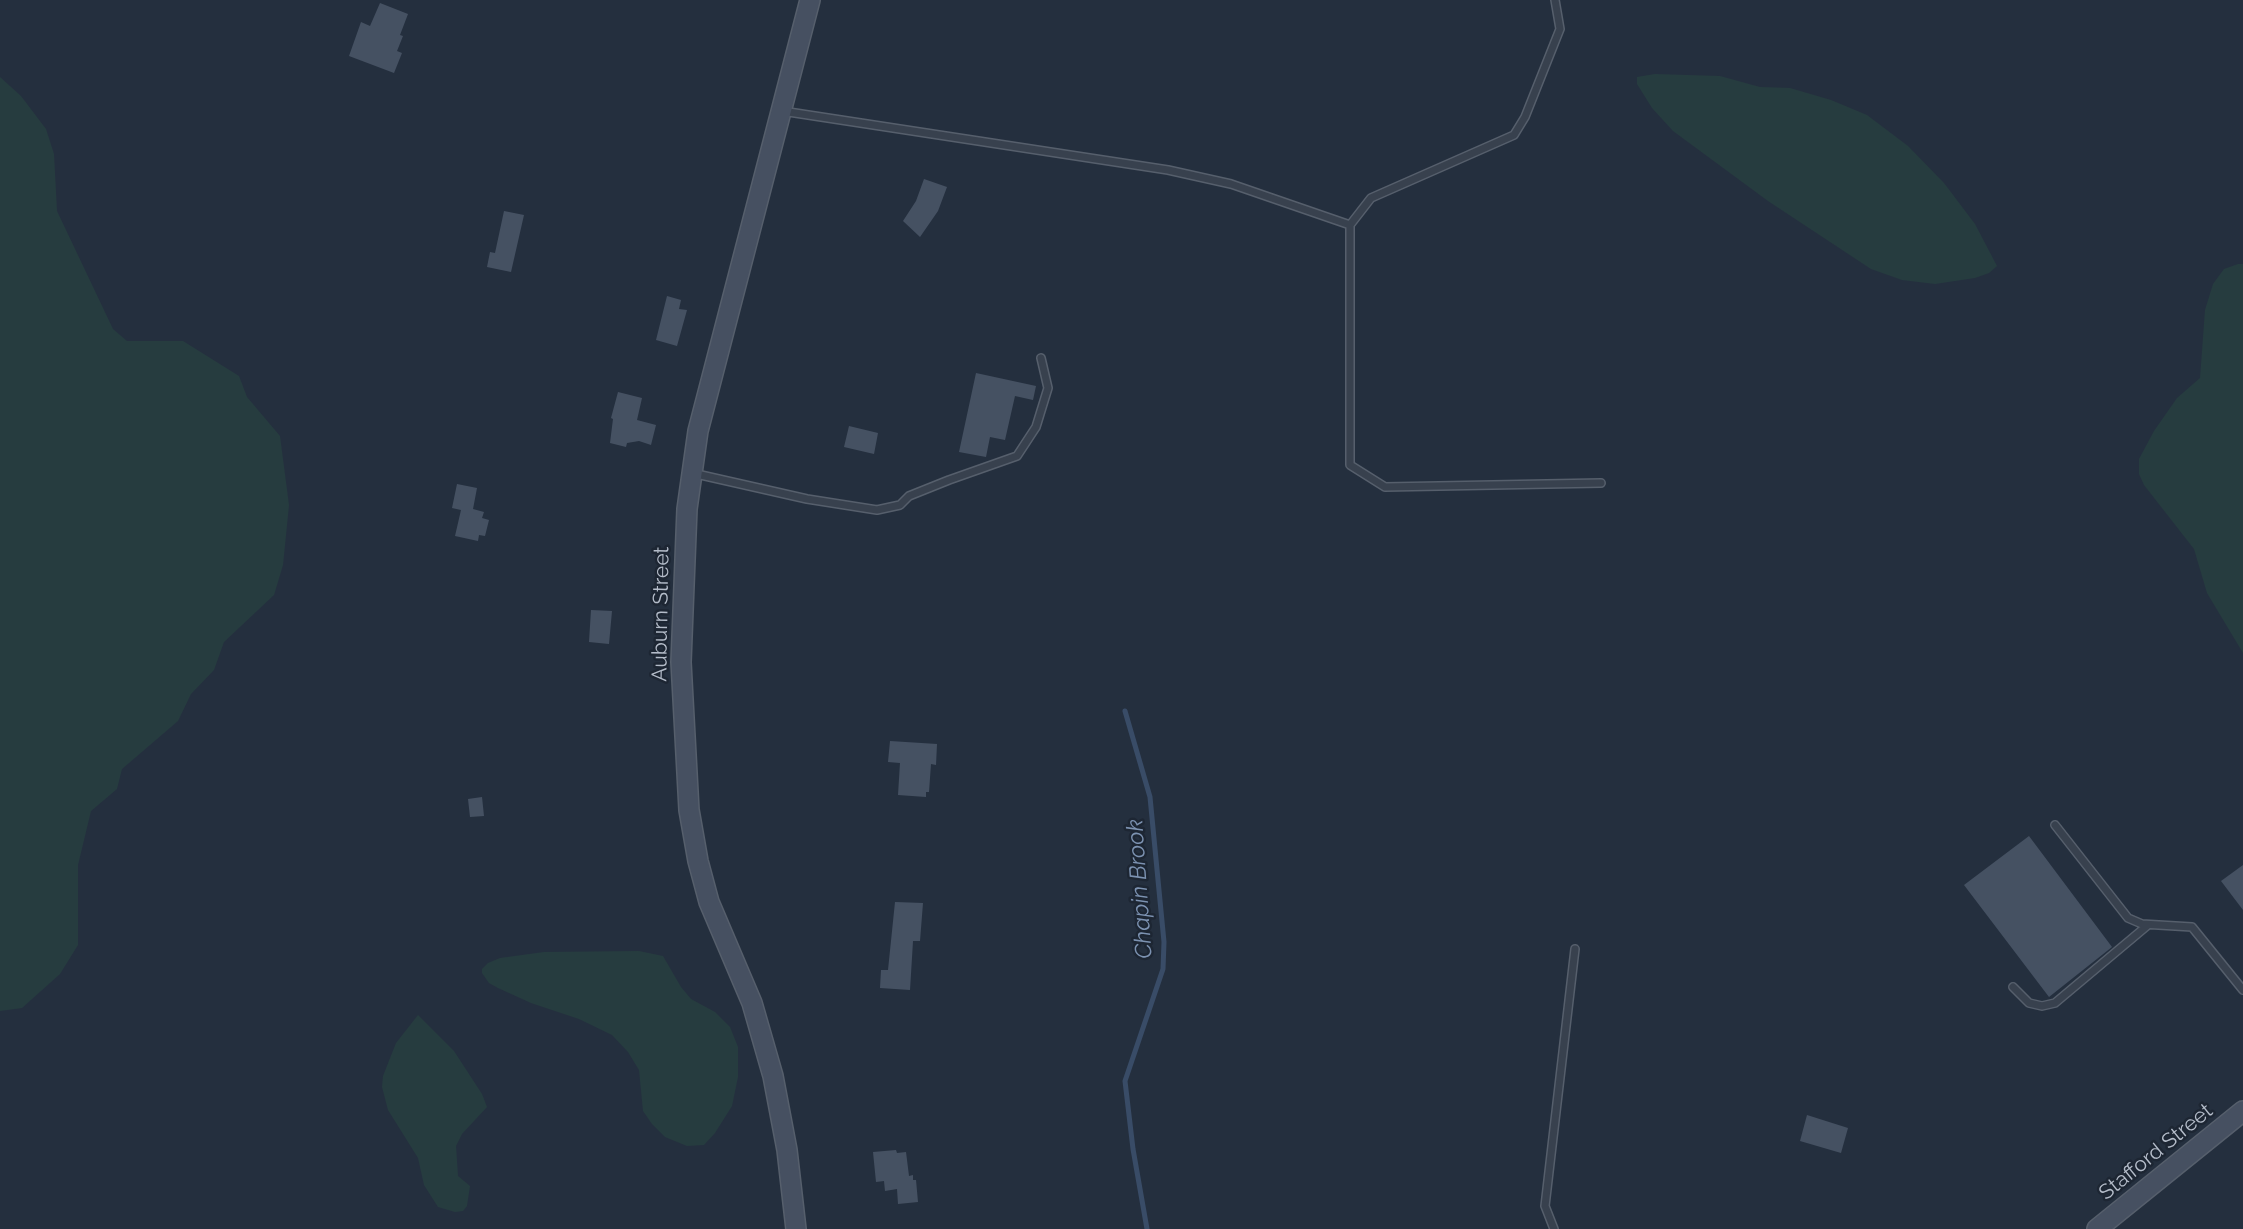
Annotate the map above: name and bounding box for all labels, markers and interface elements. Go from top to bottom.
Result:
street label: Auburn Street [647,546,675,682]
water label: Chapin Brook [1121,818,1159,960]
street label: Stafford Street [2094,1098,2218,1206]

